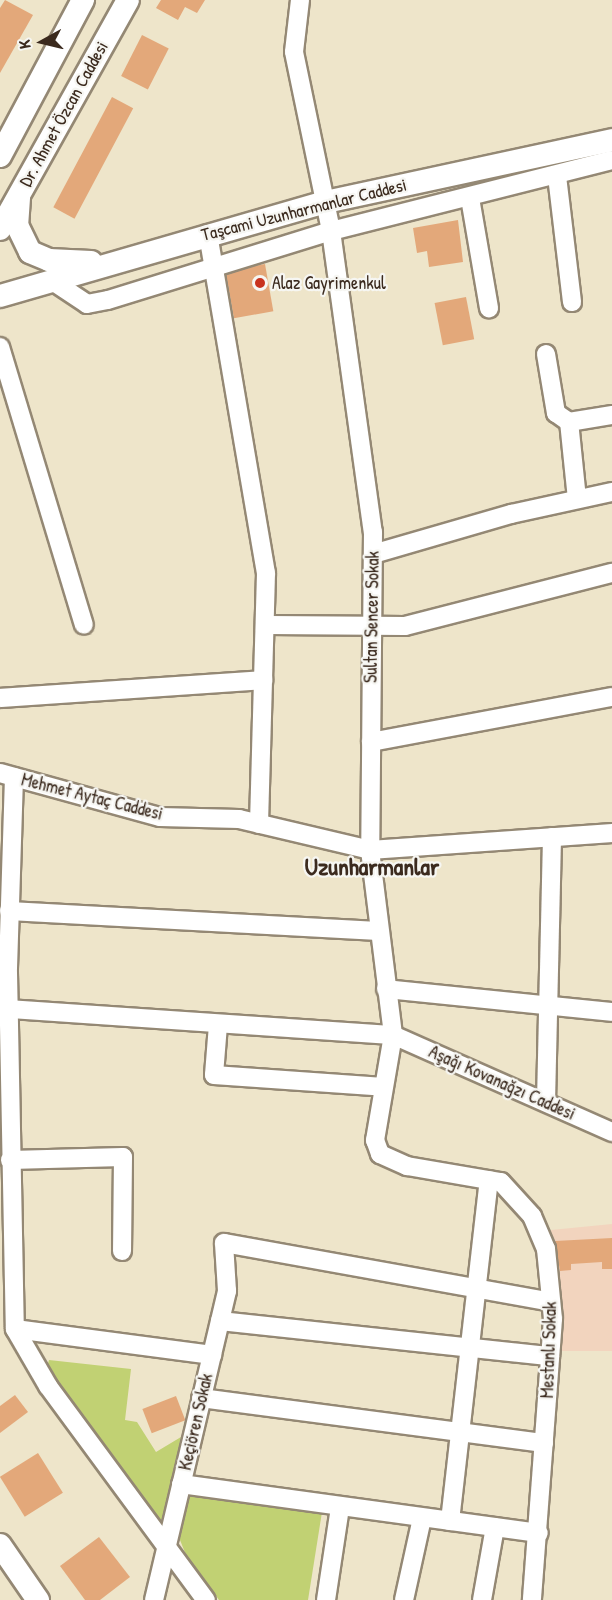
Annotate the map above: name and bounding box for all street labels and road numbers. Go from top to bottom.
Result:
street label: Dr. Ahmet Özcan Caddesi [15,38,113,190]
street label: Taşcami Uzunharmanlar Caddesi [199,174,409,246]
street label: Sultan Sencer Sokak [360,551,384,683]
street label: Mehmet Aytaç Caddesi [19,769,165,825]
street label: Aşağı Kovanağzı Caddesi [425,1041,579,1125]
street label: Mestanlı Sokak [537,1301,561,1399]
street label: Keçiören Sokak [174,1371,218,1473]

